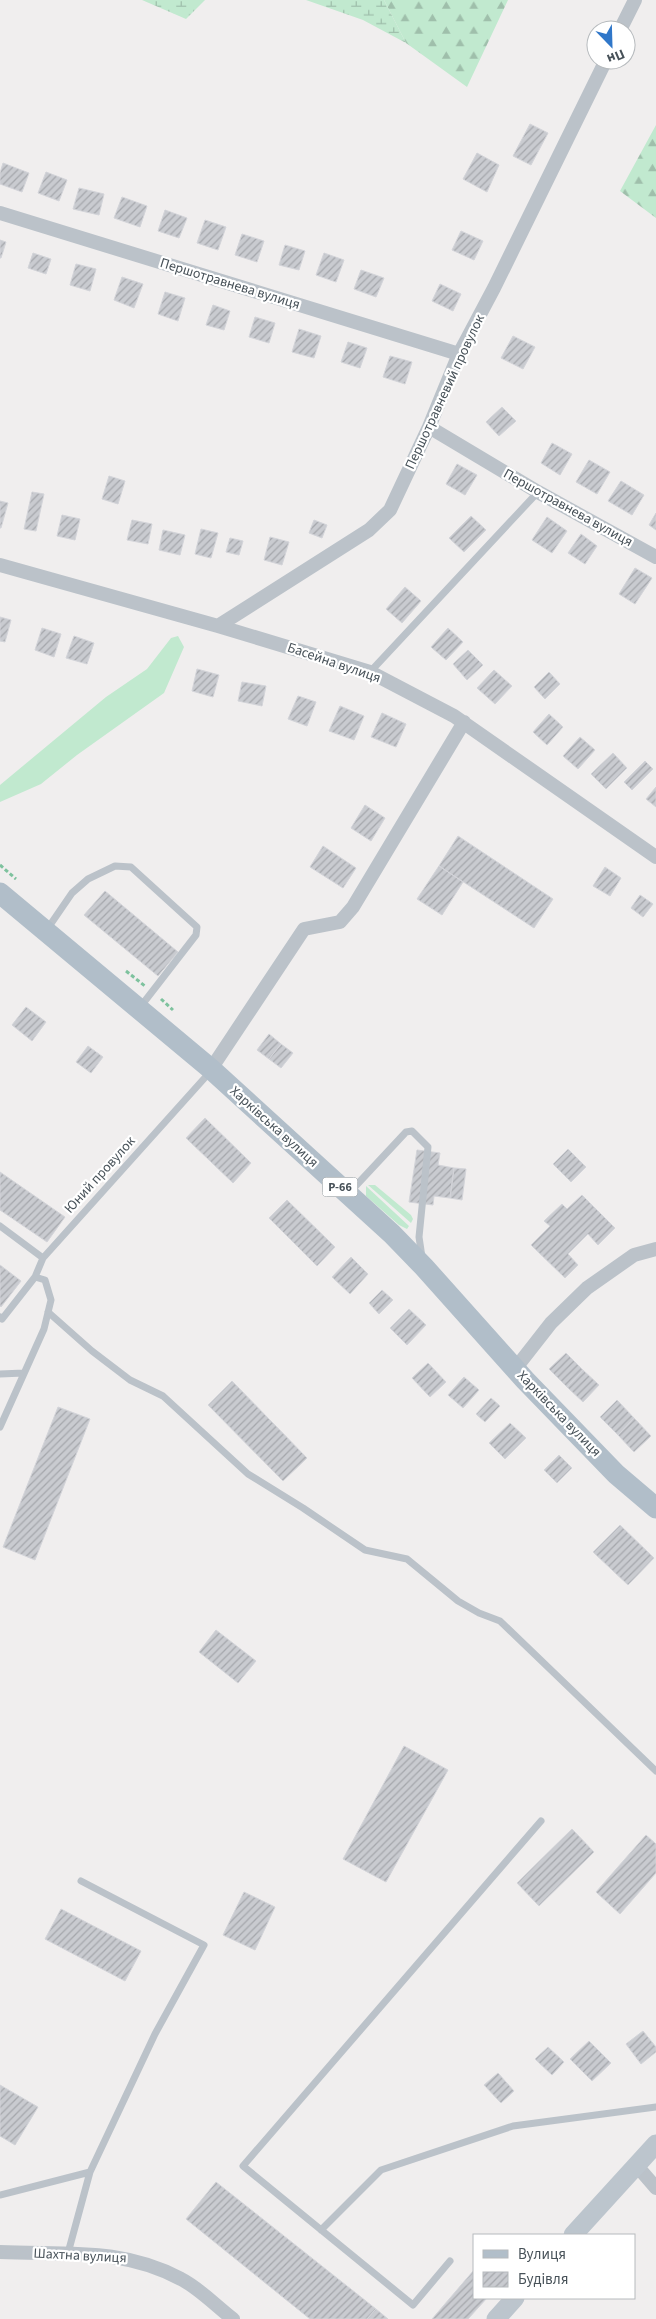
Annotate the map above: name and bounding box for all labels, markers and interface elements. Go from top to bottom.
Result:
north arrow [586,20,636,70]
text: Пн [604,43,628,69]
street label: Першотравнева вулиця [158,253,302,315]
street label: Першотравневий провулок [400,311,490,473]
street label: Першотравнева вулиця [500,464,636,552]
street label: Басейна вулиця [285,638,383,688]
street label: Харківська вулиця [225,1082,323,1172]
street label: Юний провулок [60,1132,140,1218]
road number: Р-66 [322,1178,358,1196]
street label: Харківська вулиця [513,1366,605,1462]
legend [473,2234,636,2299]
street label: Шахтна вулиця [33,2244,127,2268]
text: Вулиця [518,2244,566,2265]
text: Будівля [518,2269,568,2290]

